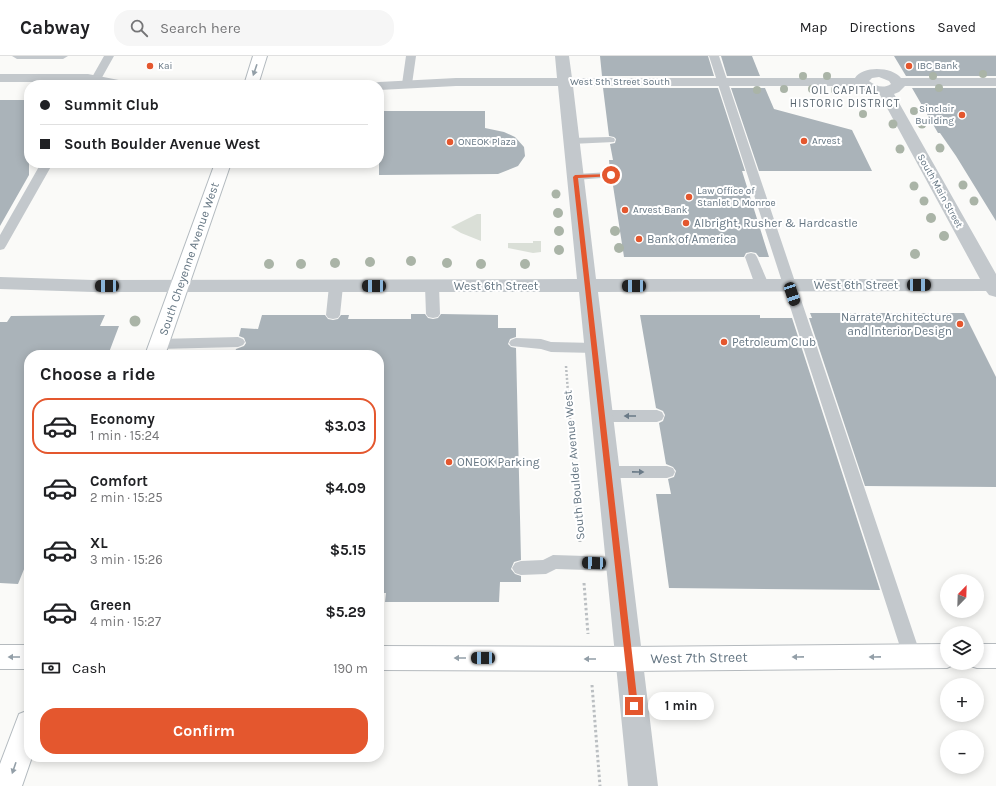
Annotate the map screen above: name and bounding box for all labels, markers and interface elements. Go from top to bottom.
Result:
search box [114,10,394,46]
text: Cabway [20,17,90,39]
icon: search [128,17,150,39]
text: Search here [160,19,241,37]
text: Map [800,19,828,36]
text: Directions [850,19,915,36]
text: Saved [937,19,976,36]
place label: Kai [158,60,173,72]
place label: IBC Bank [917,60,958,72]
marker: Kai [145,61,155,71]
marker: IBC Bank [904,61,914,71]
one-way arrow [252,65,258,77]
street label: West 5th Street South [570,76,670,88]
district label: OIL CAPITAL HISTORIC DISTRICT [790,84,900,110]
text: Summit Club [64,96,159,114]
place label: Sinclair Building [915,103,954,127]
marker: Sinclair Building [957,110,967,120]
text: South Boulder Avenue West [64,135,260,153]
place label: Arvest [812,135,841,147]
place label: ONEOK Plaza [458,136,516,148]
marker: Arvest [799,136,809,146]
marker: ONEOK Plaza [445,137,455,147]
street label: South Main Street [915,152,965,230]
route start [602,166,620,184]
street label: South Cheyenne Avenue West [156,180,222,338]
place label: Law Office of Stanlet D Monroe [697,185,776,209]
marker: Law Office of Stanlet D Monroe [684,192,694,202]
place label: Arvest Bank [633,204,688,216]
marker: Arvest Bank [620,205,630,215]
place label: Albright, Rusher & Hardcastle [694,216,858,230]
marker: Albright, Rusher & Hardcastle [681,218,691,228]
place label: Bank of America [647,232,736,246]
marker: Bank of America [634,234,644,244]
street label: West 6th Street [814,278,899,292]
street label: West 6th Street [454,279,539,293]
car [907,279,931,291]
car [95,280,119,292]
car [362,280,386,292]
car [622,280,646,292]
car [783,281,801,307]
place label: Narrate Architecture and Interior Design [841,310,952,338]
marker: Narrate Architecture and Interior Design [955,319,965,329]
place label: Petroleum Club [732,335,816,349]
marker: Petroleum Club [719,337,729,347]
text: Choose a ride [40,363,155,385]
street label: South Boulder Avenue West [560,389,588,541]
icon: car [42,408,78,444]
text: Economy [90,410,155,428]
one-way arrow [623,413,636,419]
text: $3.03 [324,417,366,435]
text: 1 min · 15:24 [90,428,159,443]
place label: ONEOK Parking [457,455,540,469]
marker: ONEOK Parking [444,457,454,467]
one-way arrow [632,469,645,475]
icon: car [42,470,78,506]
text: Comfort [90,472,148,490]
text: $4.09 [325,479,366,497]
text: 2 min · 15:25 [90,490,163,505]
icon: car [42,532,78,568]
text: XL [90,534,108,552]
text: $5.15 [330,541,366,559]
text: 3 min · 15:26 [90,552,163,567]
car [582,557,606,569]
north arrow [940,574,984,618]
map controls [940,574,984,774]
icon: car [42,594,78,630]
text: Green [90,596,131,614]
text: $5.29 [325,603,366,621]
text: 4 min · 15:27 [90,614,161,629]
button: layers [940,626,984,670]
street label: West 7th Street [650,649,748,667]
car [471,652,495,664]
one-way arrow [8,654,21,660]
one-way arrow [791,654,804,660]
one-way arrow [868,654,881,660]
one-way arrow [453,655,466,661]
one-way arrow [583,656,596,662]
icon: cash [40,657,62,679]
text: Cash [72,659,106,677]
text: 190 m [333,661,368,676]
button: + [940,678,984,722]
callout: 1 min [648,692,714,720]
route end [625,697,643,715]
text: 1 min [665,698,697,713]
button: Confirm [40,708,368,754]
button: − [940,730,984,774]
one-way arrow [10,762,16,774]

